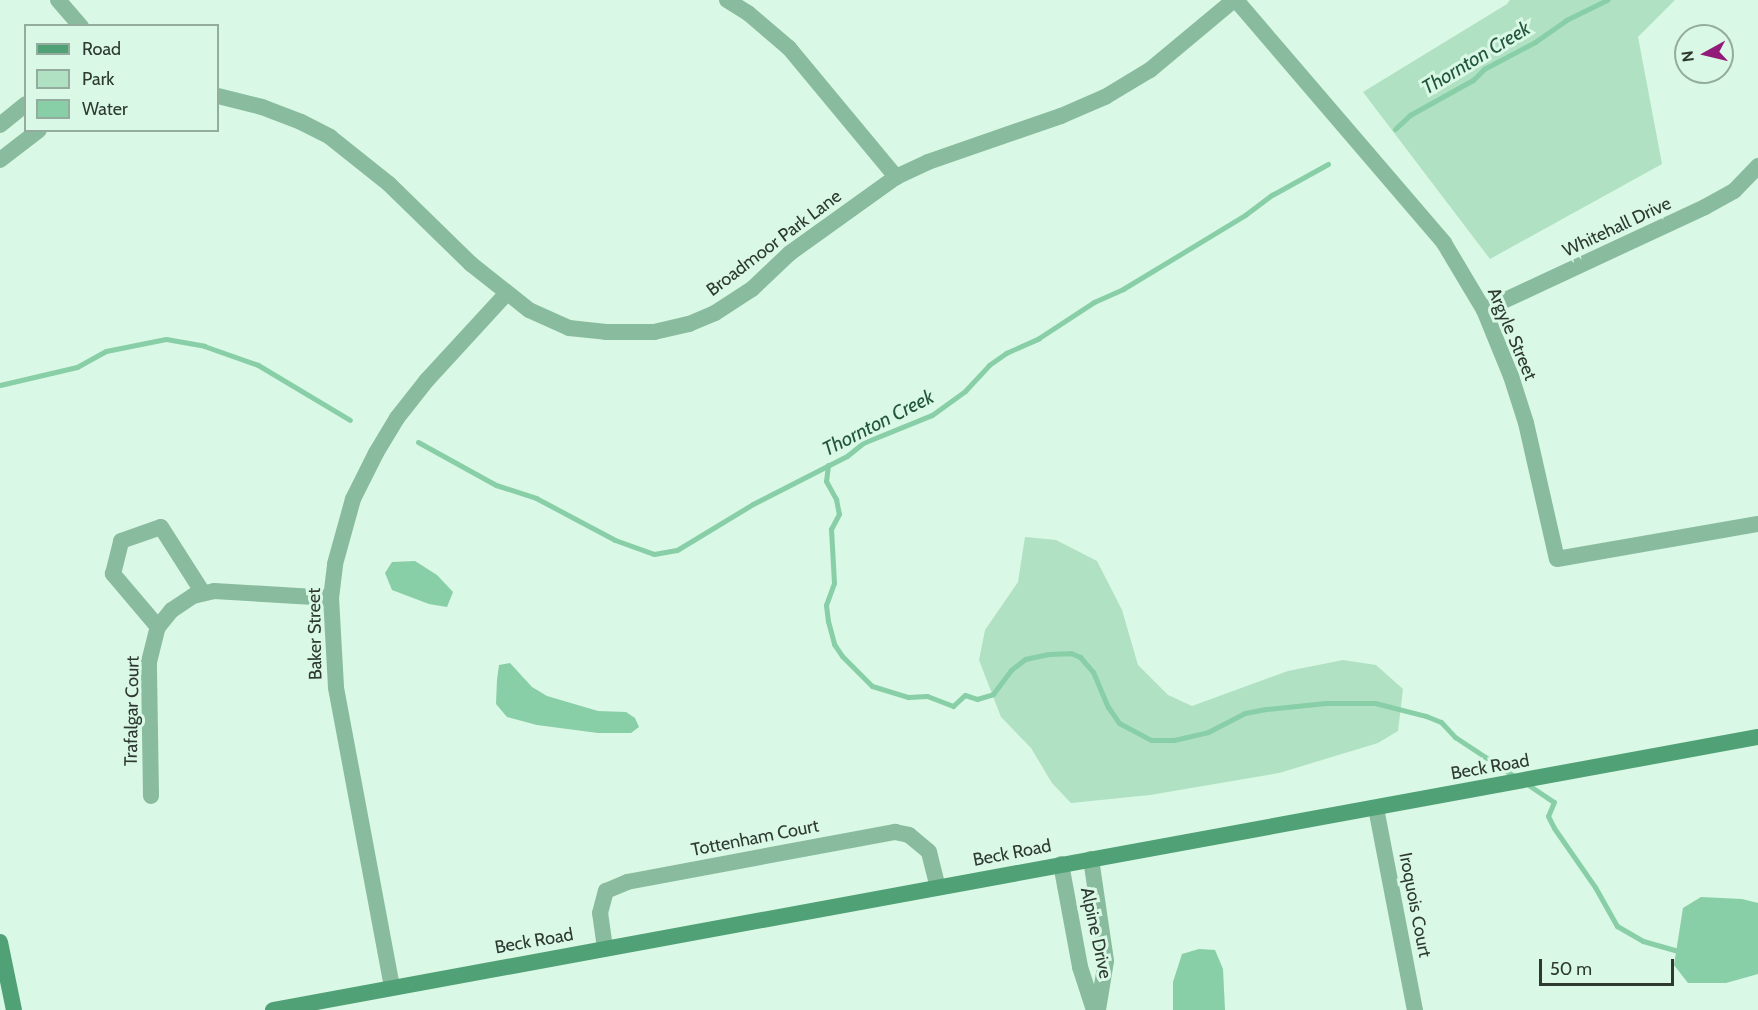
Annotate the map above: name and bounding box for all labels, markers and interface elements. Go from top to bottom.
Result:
water label: Thornton Creek [1418,16,1534,100]
legend [24,24,219,132]
north arrow [1674,24,1734,84]
text: Road [82,38,121,60]
text: N [1677,49,1698,63]
text: Park [82,68,114,90]
text: Water [82,98,128,120]
street label: Broadmoor Park Lane [702,185,846,301]
street label: Whitehall Drive [1559,192,1675,262]
street label: Argyle Street [1483,284,1541,384]
water label: Thornton Creek [818,385,938,461]
street label: Baker Street [303,588,327,680]
street label: Trafalgar Court [120,656,144,766]
street label: Beck Road [1449,749,1531,785]
street label: Tottenham Court [689,815,821,861]
street label: Beck Road [971,835,1053,871]
street label: Iroquois Court [1394,851,1436,959]
street label: Alpine Drive [1076,885,1116,981]
street label: Beck Road [493,923,575,959]
scale bar [1542,947,1677,985]
text: 50 m [1550,958,1592,980]

